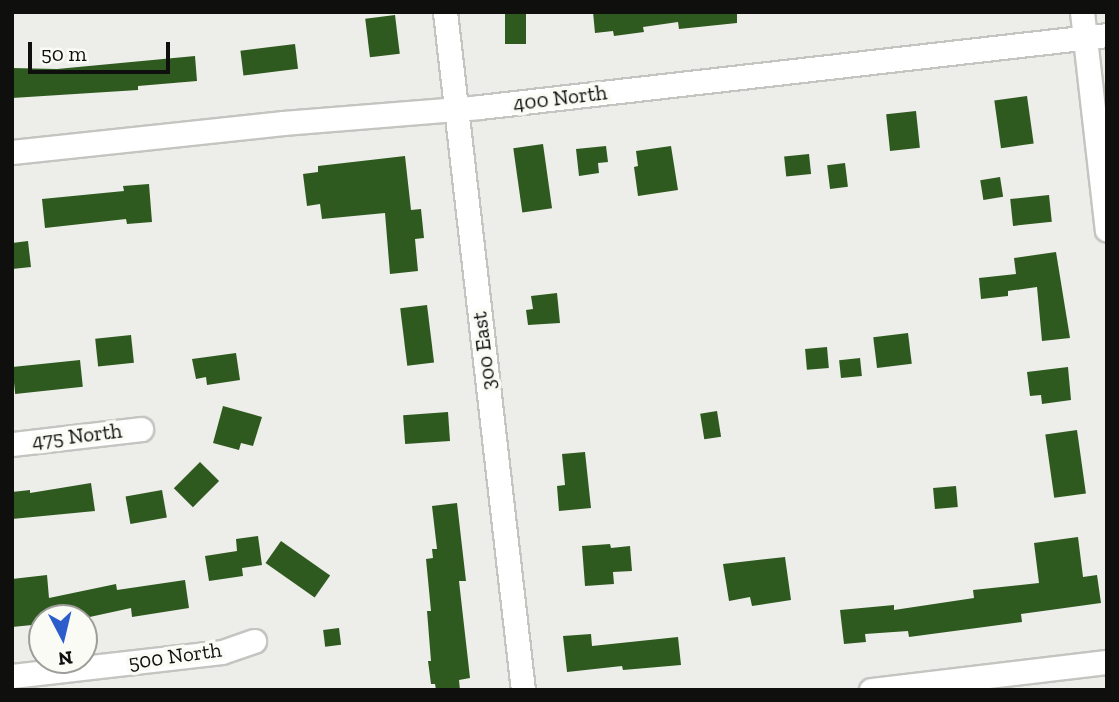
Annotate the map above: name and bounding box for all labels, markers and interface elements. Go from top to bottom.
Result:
scale bar [32,28,173,72]
text: 50 m [41,41,87,66]
street label: 400 North [512,80,608,116]
street label: 300 East [467,310,501,392]
street label: 475 North [31,418,123,454]
north arrow [28,604,98,674]
street label: 500 North [127,637,223,675]
text: N [57,646,74,671]

